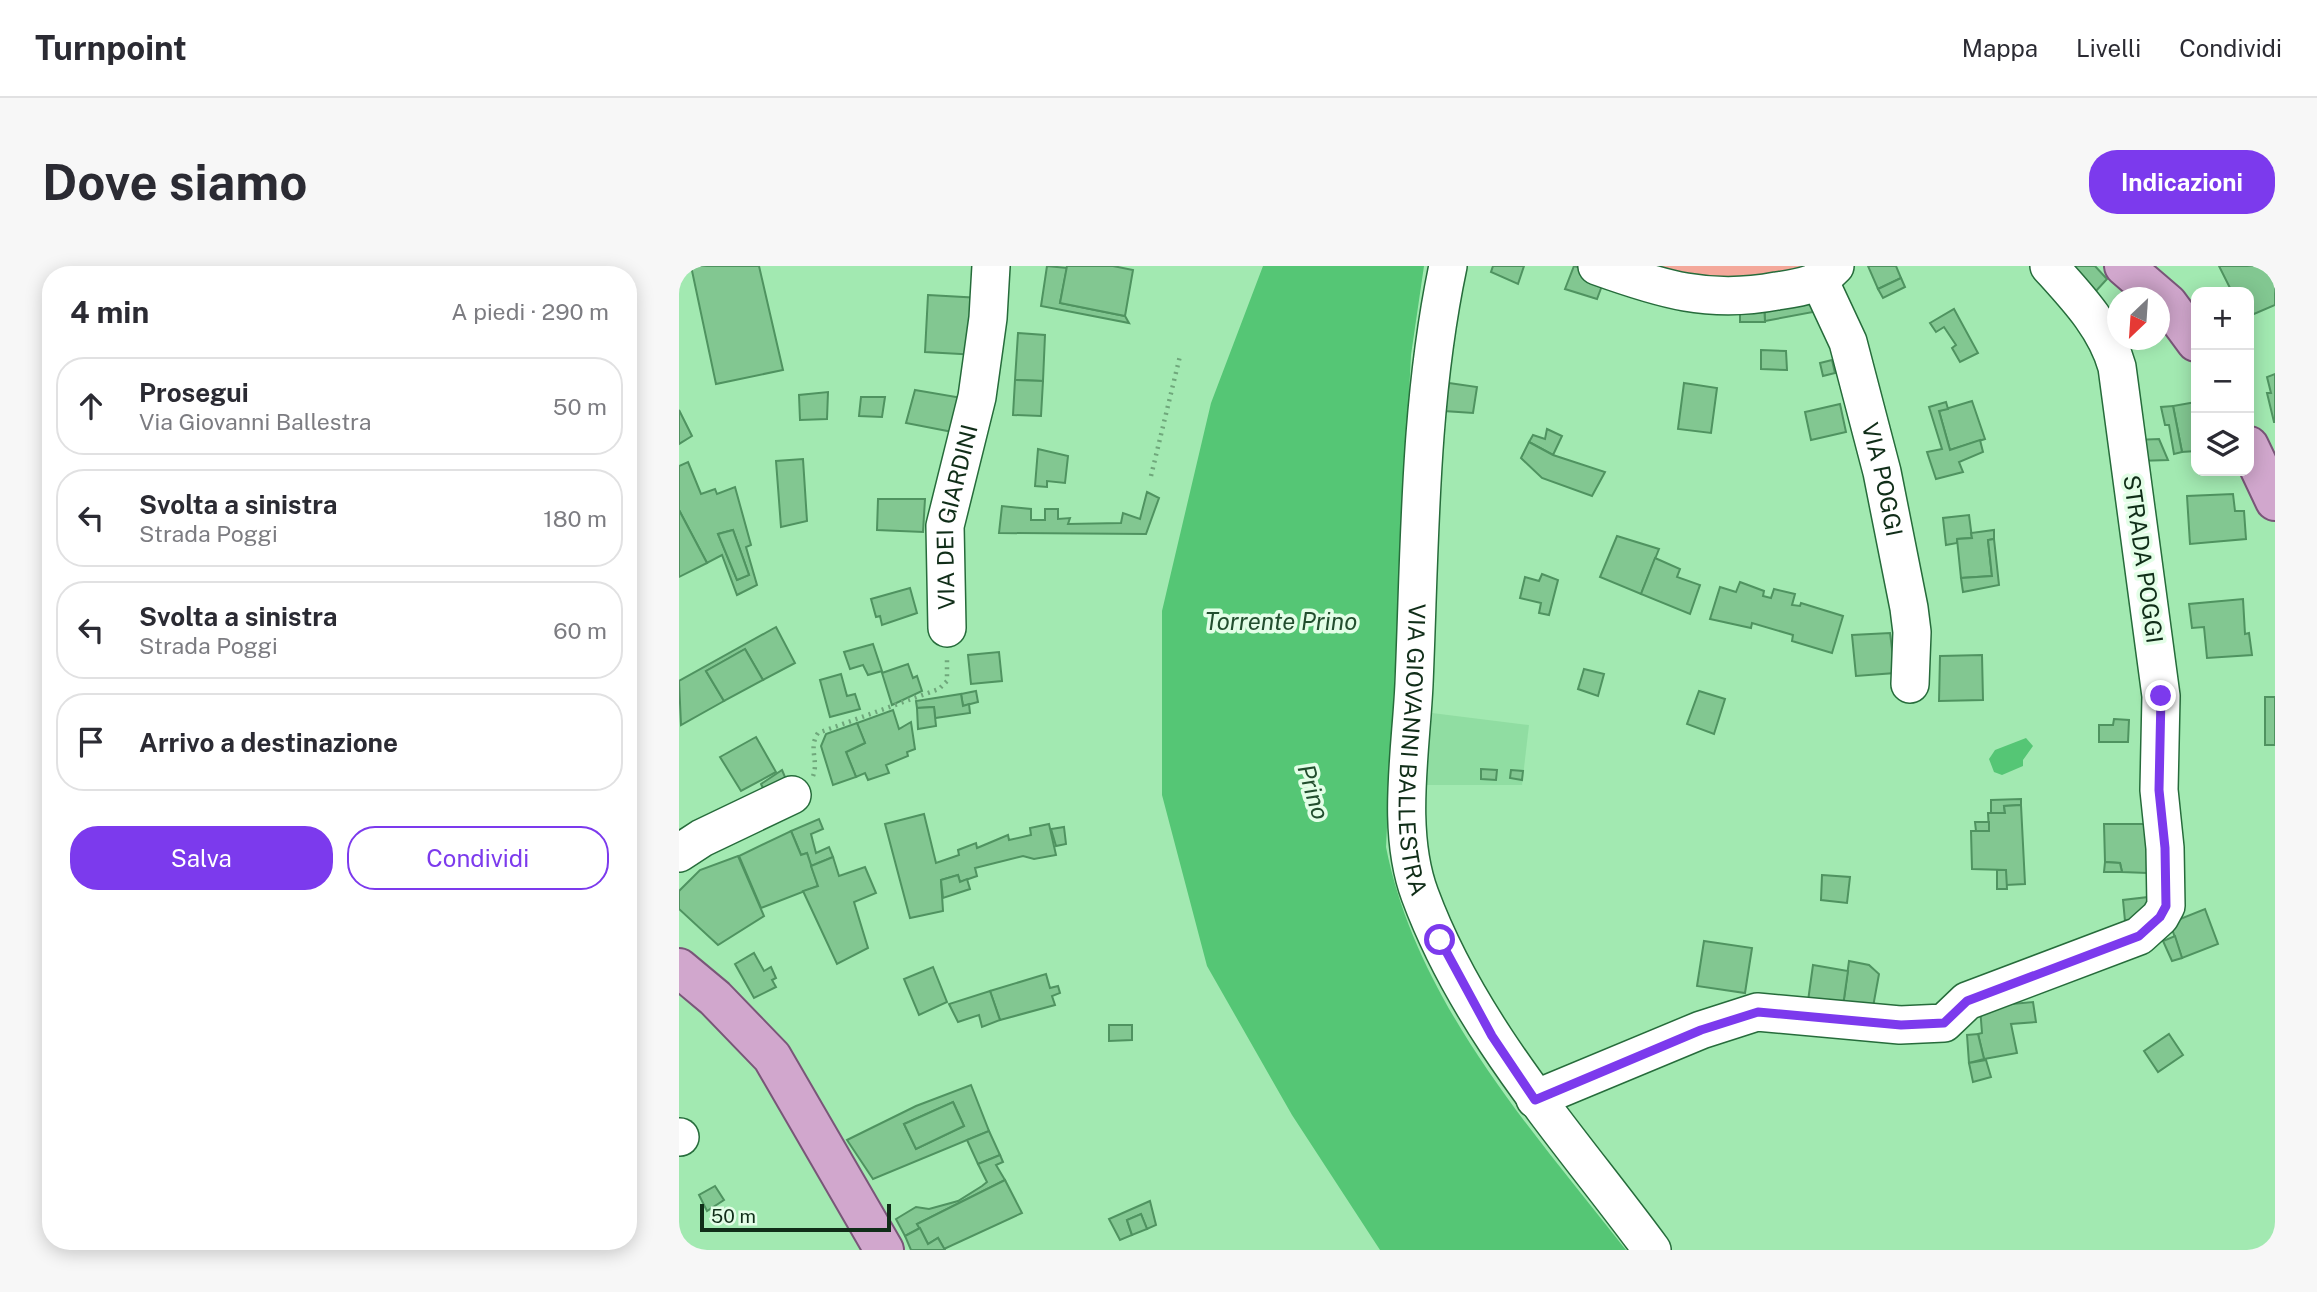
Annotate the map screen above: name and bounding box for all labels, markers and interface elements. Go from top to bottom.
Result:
text: Turnpoint [35,29,187,67]
text: Mappa [1962,34,2038,62]
text: Livelli [2076,34,2141,62]
text: Condividi [2179,34,2282,62]
button: Indicazioni [2089,150,2275,214]
text: Dove siamo [42,153,307,211]
north arrow [2107,287,2170,350]
map controls [2191,287,2254,476]
button: + [2191,287,2254,350]
text: 4 min [70,294,149,330]
text: A piedi · 290 m [451,298,609,325]
button: − [2191,350,2254,413]
text: Prosegui [139,377,249,408]
icon: ahead [72,387,110,425]
text: 50 m [553,393,607,420]
text: Via Giovanni Ballestra [139,408,371,435]
button: layers [2191,413,2254,476]
street label: VIA POGGI [1857,420,1908,539]
street label: VIA DEI GIARDINI [931,422,983,610]
street label: STRADA POGGI [2118,473,2169,645]
text: Svolta a sinistra [139,489,337,520]
icon: left [72,499,110,537]
text: 180 m [543,505,607,532]
text: Strada Poggi [139,520,278,547]
text: Svolta a sinistra [139,601,337,632]
street label: VIA GIOVANNI BALLESTRA [1394,603,1433,899]
water label: Torrente Prino [1205,607,1357,635]
icon: left [72,611,110,649]
text: 60 m [553,617,607,644]
text: Strada Poggi [139,632,278,659]
route end [2145,680,2176,711]
icon: arrive [72,723,110,761]
text: Arrivo a destinazione [139,727,398,758]
water label: Prino [1292,761,1336,823]
button: Salva [70,826,333,890]
button: Condividi [347,826,609,890]
route start [1424,924,1455,955]
scale bar [700,1201,891,1233]
text: 50 m [711,1205,756,1227]

